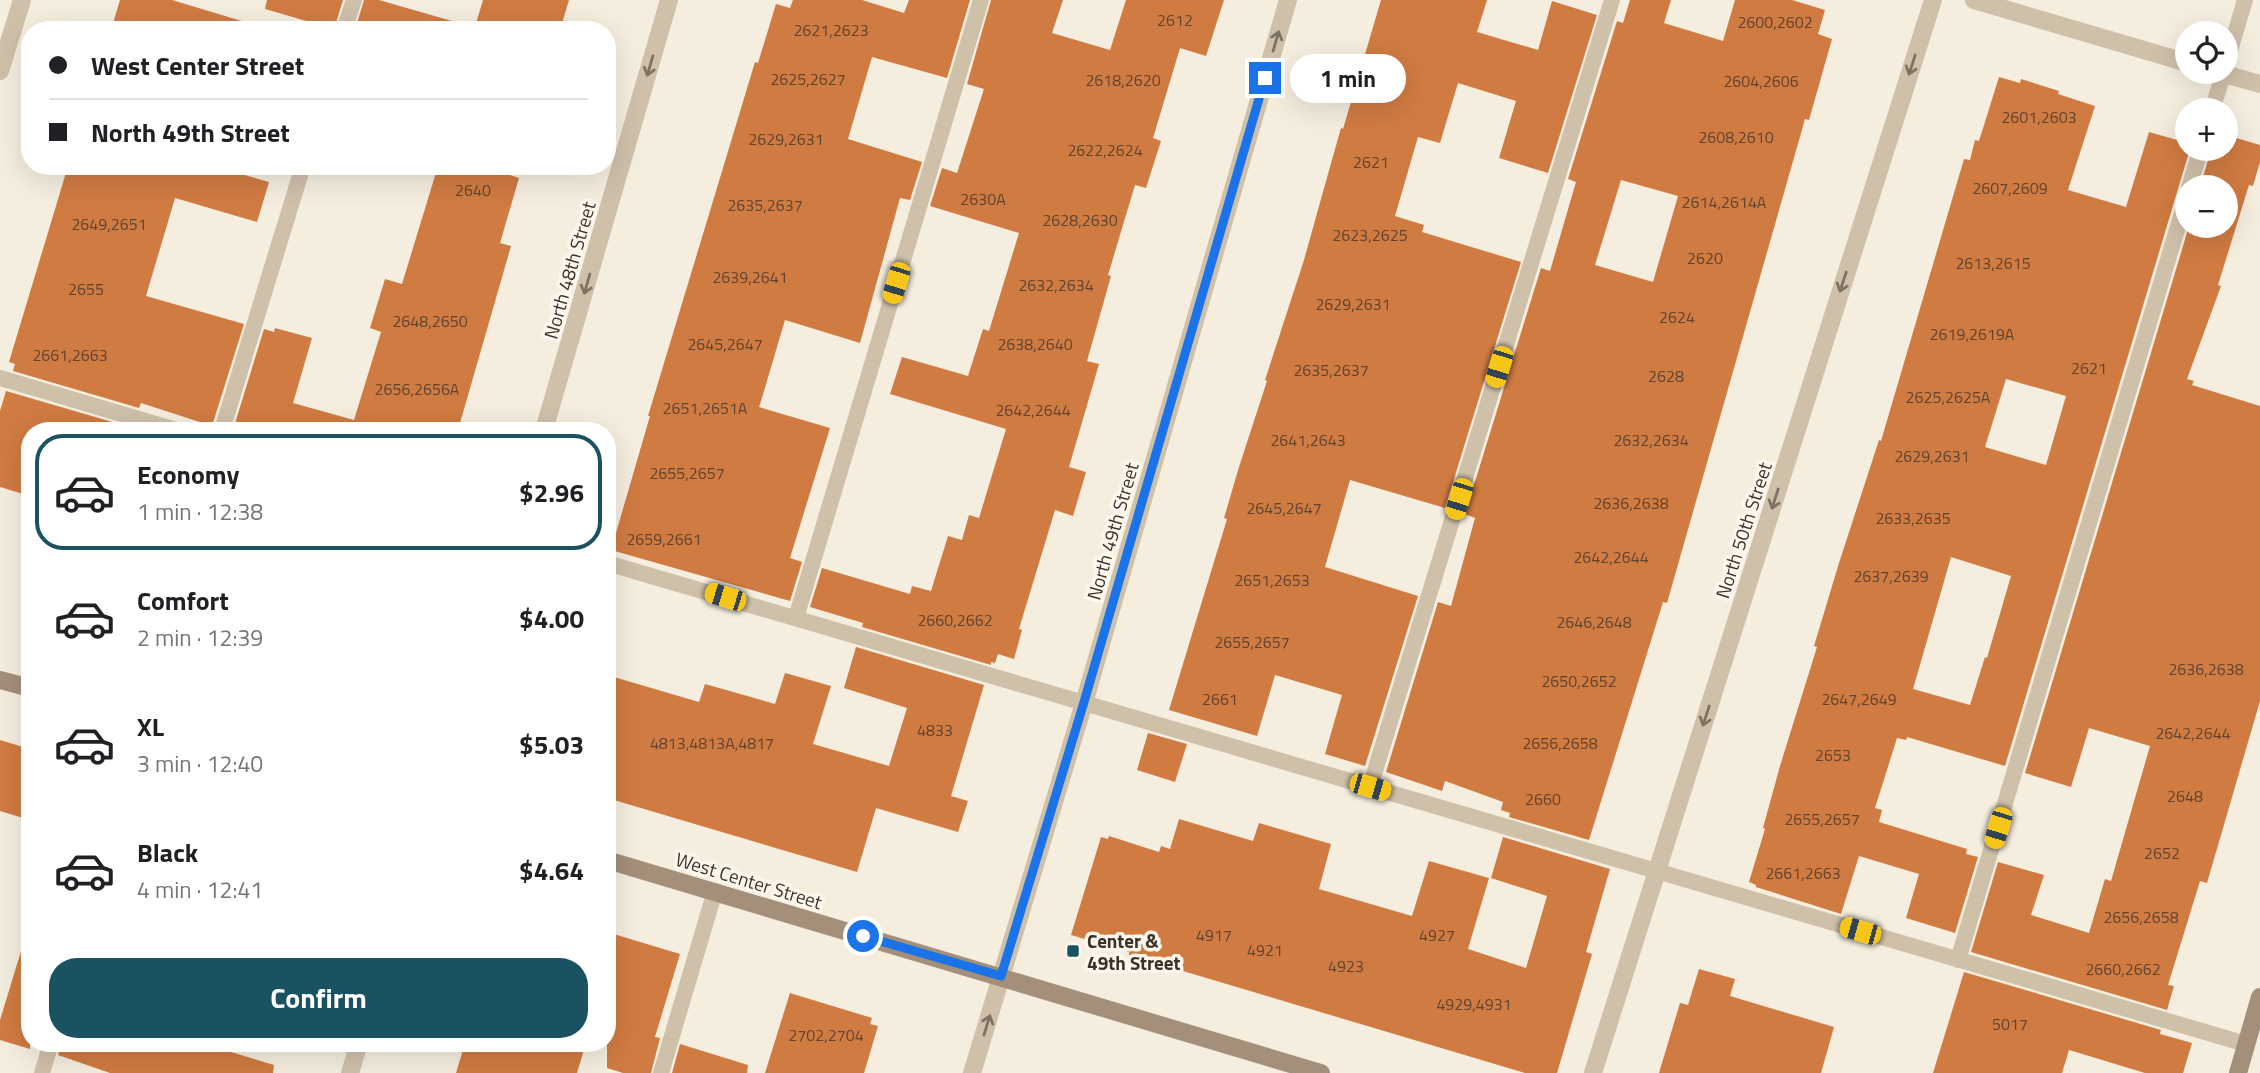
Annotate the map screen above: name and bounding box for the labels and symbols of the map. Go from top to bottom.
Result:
house number: 2612 [1157,8,1193,32]
house number: 2600,2602 [1737,10,1813,34]
house number: 2621,2623 [793,18,869,42]
one-way arrow [1270,30,1283,53]
one-way arrow [642,54,655,76]
callout: 1 min [1290,54,1405,102]
one-way arrow [1905,54,1918,76]
route end [1249,62,1281,94]
house number: 2625,2627 [770,67,846,91]
house number: 2618,2620 [1085,68,1161,92]
house number: 2604,2606 [1723,69,1799,93]
house number: 2601,2603 [2001,105,2077,129]
house number: 2608,2610 [1698,125,1774,149]
house number: 2629,2631 [748,127,824,151]
house number: 2622,2624 [1067,138,1143,162]
house number: 2621 [1353,150,1389,174]
house number: 2607,2609 [1972,176,2048,200]
house number: 2640 [455,178,491,202]
house number: 2630A [960,187,1006,211]
house number: 2614,2614A [1682,190,1767,214]
house number: 2635,2637 [727,193,803,217]
street label: North 48th Street [536,198,603,342]
house number: 2628,2630 [1042,208,1118,232]
house number: 2649,2651 [71,212,147,236]
house number: 2623,2625 [1332,223,1408,247]
house number: 2620 [1687,246,1723,270]
house number: 2613,2615 [1955,251,2031,275]
car [880,260,913,306]
house number: 2639,2641 [712,265,788,289]
one-way arrow [1836,271,1849,293]
one-way arrow [579,273,592,295]
house number: 2632,2634 [1018,273,1094,297]
house number: 2655 [68,277,104,301]
house number: 2629,2631 [1315,292,1391,316]
house number: 2624 [1659,305,1695,329]
house number: 2648,2650 [392,309,468,333]
house number: 2619,2619A [1930,322,2015,346]
house number: 2645,2647 [687,332,763,356]
house number: 2638,2640 [997,332,1073,356]
house number: 2661,2663 [32,343,108,367]
car [1483,344,1516,390]
house number: 2621 [2071,356,2107,380]
house number: 2635,2637 [1293,358,1369,382]
house number: 2628 [1648,364,1684,388]
house number: 2656,2656A [375,377,460,401]
house number: 2625,2625A [1906,385,1991,409]
house number: 2651,2651A [663,396,748,420]
house number: 2642,2644 [995,398,1071,422]
house number: 2641,2643 [1270,428,1346,452]
house number: 2632,2634 [1613,428,1689,452]
house number: 2629,2631 [1894,444,1970,468]
street label: North 50th Street [1707,458,1779,602]
street label: North 49th Street [1079,459,1146,603]
house number: 2655,2657 [649,461,725,485]
car [1443,476,1476,522]
one-way arrow [1767,488,1780,510]
house number: 2636,2638 [1593,491,1669,515]
house number: 2645,2647 [1246,496,1322,520]
house number: 2633,2635 [1875,506,1951,530]
house number: 2659,2661 [626,527,702,551]
house number: 2642,2644 [1573,545,1649,569]
house number: 2637,2639 [1853,564,1929,588]
house number: 2651,2653 [1234,568,1310,592]
car [702,581,749,613]
house number: 2660,2662 [917,608,993,632]
house number: 2646,2648 [1556,610,1632,634]
house number: 2655,2657 [1214,630,1290,654]
house number: 2636,2638 [2168,657,2244,681]
house number: 2650,2652 [1541,669,1617,693]
house number: 2661 [1202,687,1238,711]
house number: 2647,2649 [1821,687,1897,711]
one-way arrow [1699,704,1711,726]
house number: 4833 [917,718,953,742]
house number: 2642,2644 [2155,721,2231,745]
house number: 4813,4813A,4817 [650,731,774,755]
house number: 2656,2658 [1522,731,1598,755]
house number: 2653 [1815,743,1851,767]
car [1347,771,1394,803]
house number: 2648 [2167,784,2203,808]
house number: 2660 [1525,787,1561,811]
car [1982,805,2015,851]
house number: 2655,2657 [1784,807,1860,831]
house number: 2652 [2144,841,2180,865]
street label: West Center Street [672,844,826,916]
house number: 2661,2663 [1765,861,1841,885]
house number: 2656,2658 [2103,905,2179,929]
car [1837,915,1884,947]
route start [847,920,879,952]
house number: 4917 [1196,923,1232,947]
house number: 4927 [1419,923,1455,947]
place label: Center & 49th Street [1087,926,1180,977]
house number: 4921 [1247,938,1283,962]
marker: Center & 49th Street [1065,943,1081,959]
house number: 4923 [1328,954,1364,978]
house number: 2660,2662 [2085,957,2161,981]
house number: 4929,4931 [1436,992,1512,1016]
house number: 5017 [1992,1012,2028,1036]
one-way arrow [981,1014,994,1036]
house number: 2702,2704 [788,1023,864,1047]

